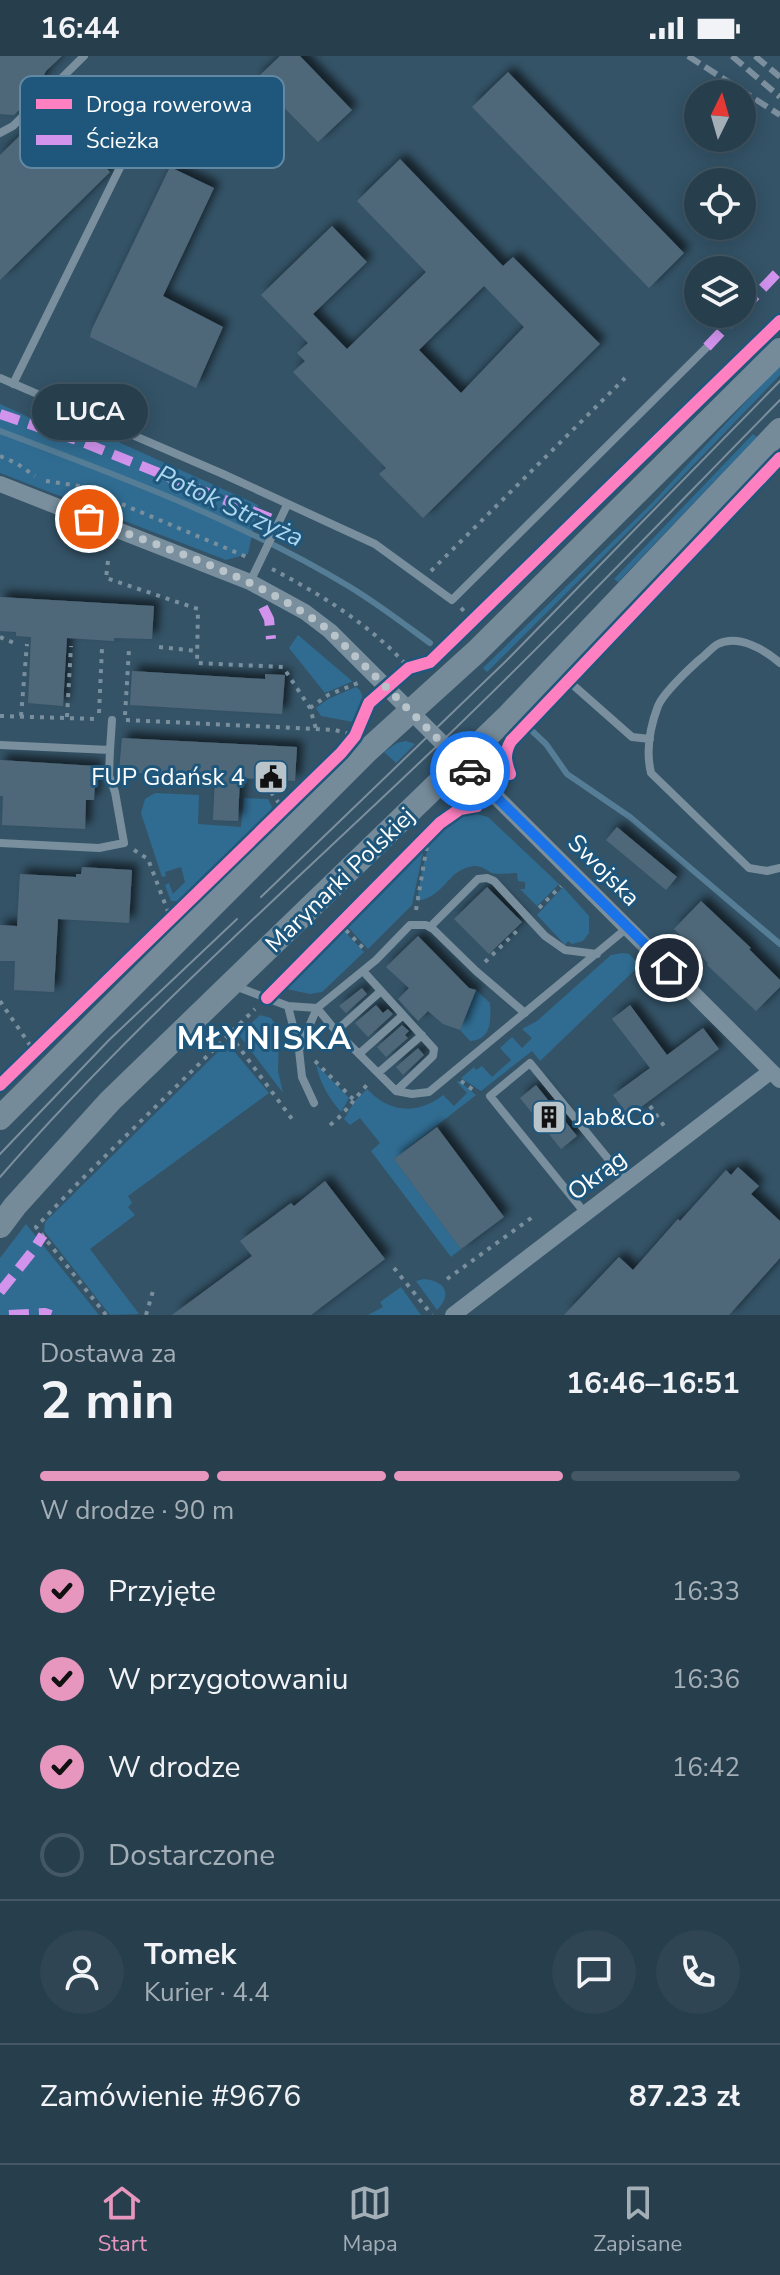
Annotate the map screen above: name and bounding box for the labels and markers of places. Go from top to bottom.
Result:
callout: LUCA [31,383,147,439]
pin [55,485,123,553]
public building icon: FUP Gdańsk 4 [252,758,290,796]
place label: FUP Gdańsk 4 [91,761,245,793]
pin [635,934,703,1002]
building icon: Jab&Co [530,1098,568,1136]
place label: Jab&Co [574,1101,655,1133]

